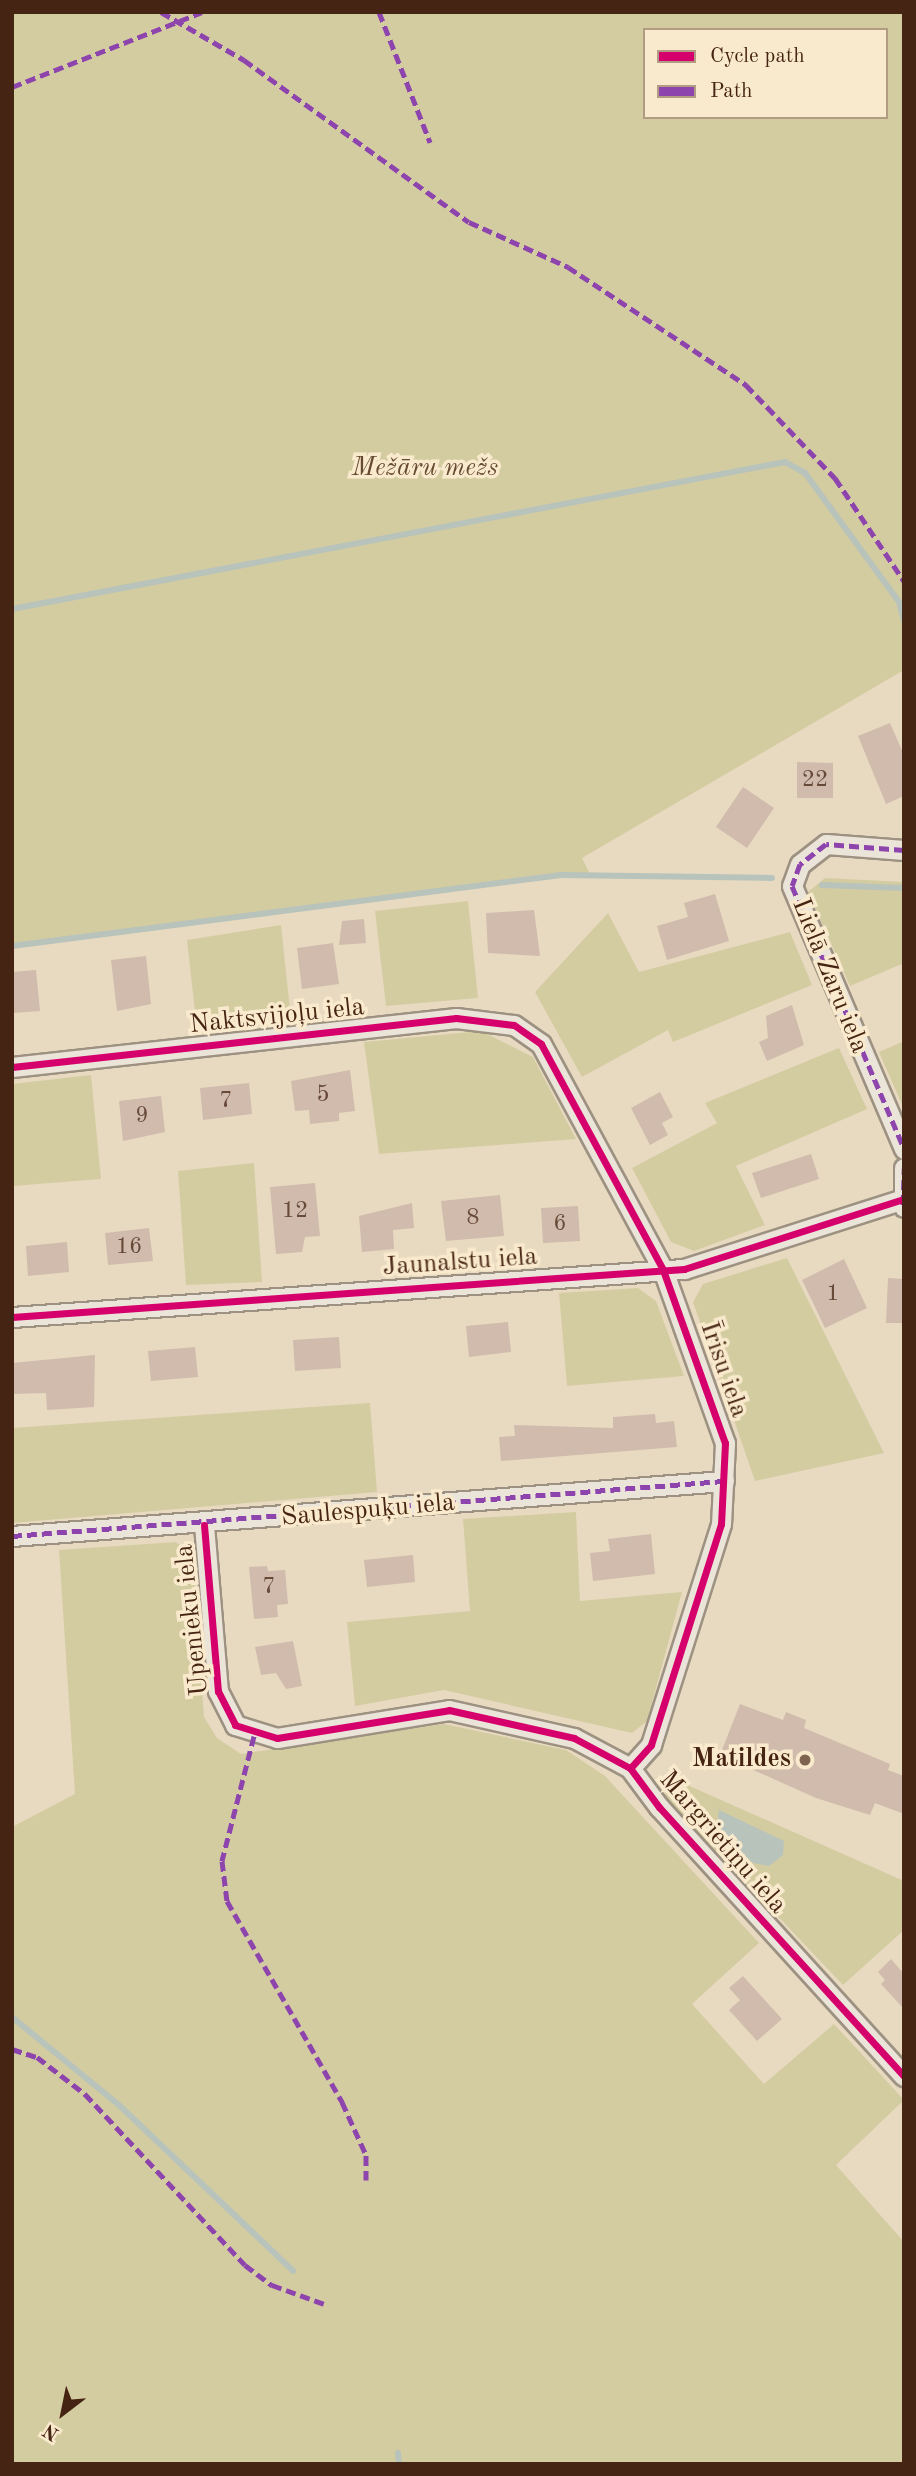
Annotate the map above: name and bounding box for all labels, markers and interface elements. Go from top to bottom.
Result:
legend [643,28,888,119]
text: Cycle path [710,46,805,67]
text: Path [710,81,753,102]
park label: Mežāru mežs [352,453,498,485]
house number: 22 [802,766,828,794]
street label: Lielā Zaru iela [784,894,874,1058]
street label: Naktsvijoļu iela [188,992,366,1042]
house number: 5 [316,1081,330,1109]
house number: 7 [219,1087,233,1115]
house number: 9 [135,1102,149,1130]
house number: 12 [282,1197,308,1225]
house number: 8 [466,1204,480,1232]
house number: 6 [553,1210,567,1238]
house number: 16 [116,1233,142,1261]
street label: Jaunalstu iela [382,1242,538,1284]
house number: 1 [826,1280,840,1308]
street label: Īrisu iela [692,1318,754,1422]
street label: Saulespuķu iela [280,1488,456,1534]
street label: Upenieku iela [170,1543,216,1697]
house number: 7 [262,1573,276,1601]
place label: Matildes [692,1744,791,1776]
marker: Matildes [797,1752,813,1768]
street label: Margrietiņu iela [651,1765,793,1921]
north arrow [28,2378,98,2448]
text: N [40,2419,63,2443]

